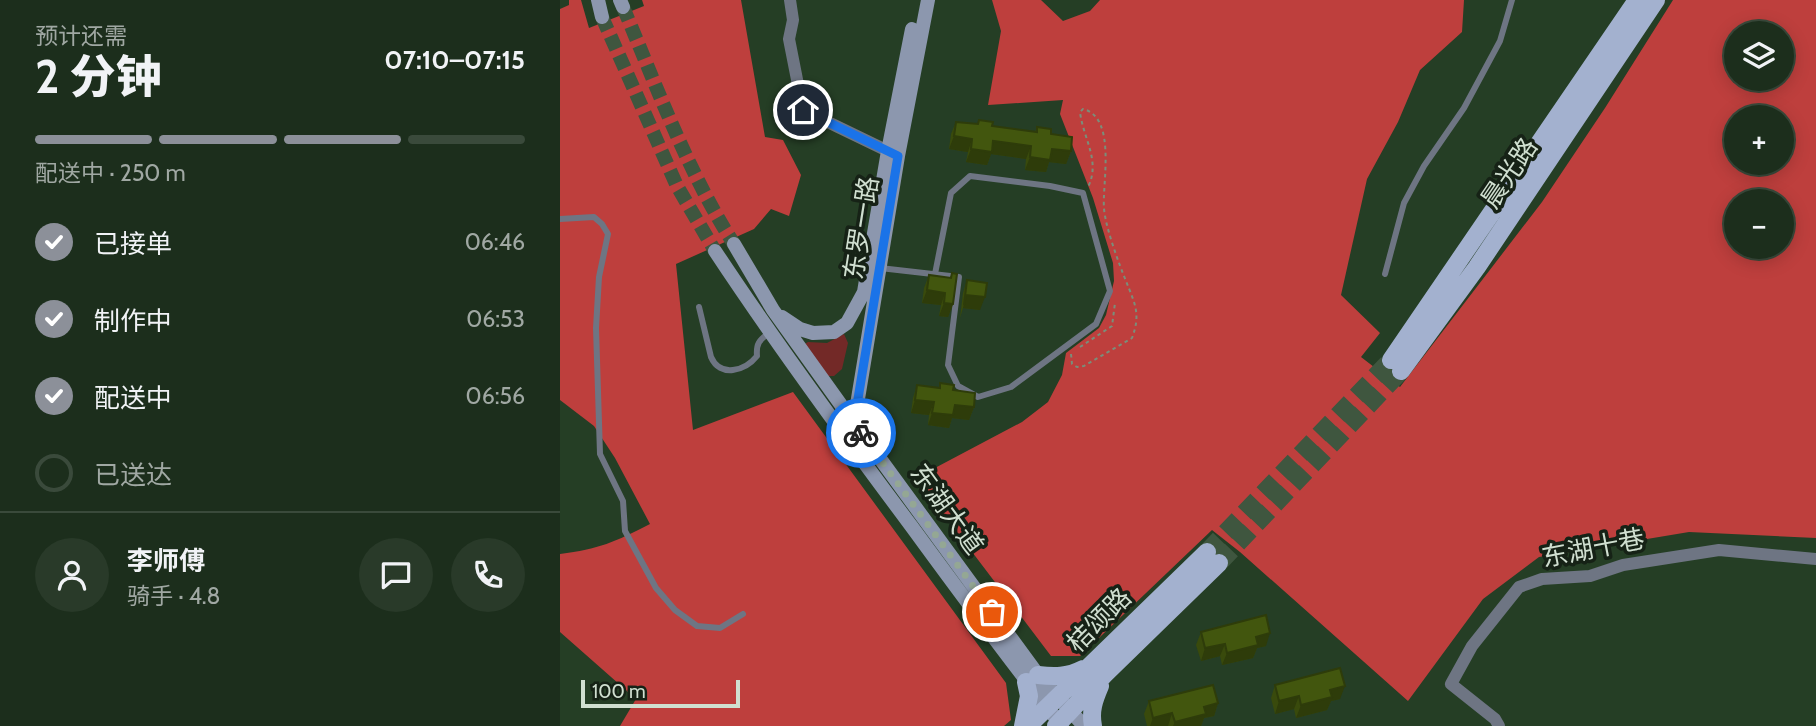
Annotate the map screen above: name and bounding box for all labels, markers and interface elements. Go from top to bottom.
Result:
map controls [1724,21,1794,259]
button: layers [1724,21,1794,91]
text: 预计还需 [35,22,127,50]
text: 07:10–07:15 [384,44,525,76]
text: 2 分钟 [35,49,162,105]
pin [773,80,833,140]
icon: home [784,91,822,129]
button: + [1724,105,1794,175]
street label: 晨光路 [1474,132,1544,214]
text: 配送中 · 250 m [35,159,186,187]
street label: 东罗一路 [837,174,885,282]
button: − [1724,189,1794,259]
icon: check [35,223,73,261]
text: 已接单 [94,228,172,260]
text: 06:46 [465,228,525,256]
icon: check [35,300,73,338]
text: 制作中 [94,305,172,337]
text: 06:53 [466,305,525,333]
icon: check [35,377,73,415]
text: 配送中 [94,382,172,414]
text: 06:56 [466,382,525,410]
courier [826,398,896,468]
icon: bike [842,414,880,452]
street label: 东湖大道 [903,458,991,560]
text: 已送达 [94,459,172,491]
street label: 东湖十巷 [1539,522,1647,574]
button: person [35,538,109,612]
button: chat [359,538,433,612]
button: phone [451,538,525,612]
text: 李师傅 [127,545,205,577]
street label: 桔颂路 [1060,581,1138,659]
text: 骑手 · 4.8 [127,582,221,610]
pin [962,582,1022,642]
icon: bag [973,593,1011,631]
scale bar [581,677,740,709]
text: 100 m [592,680,646,703]

